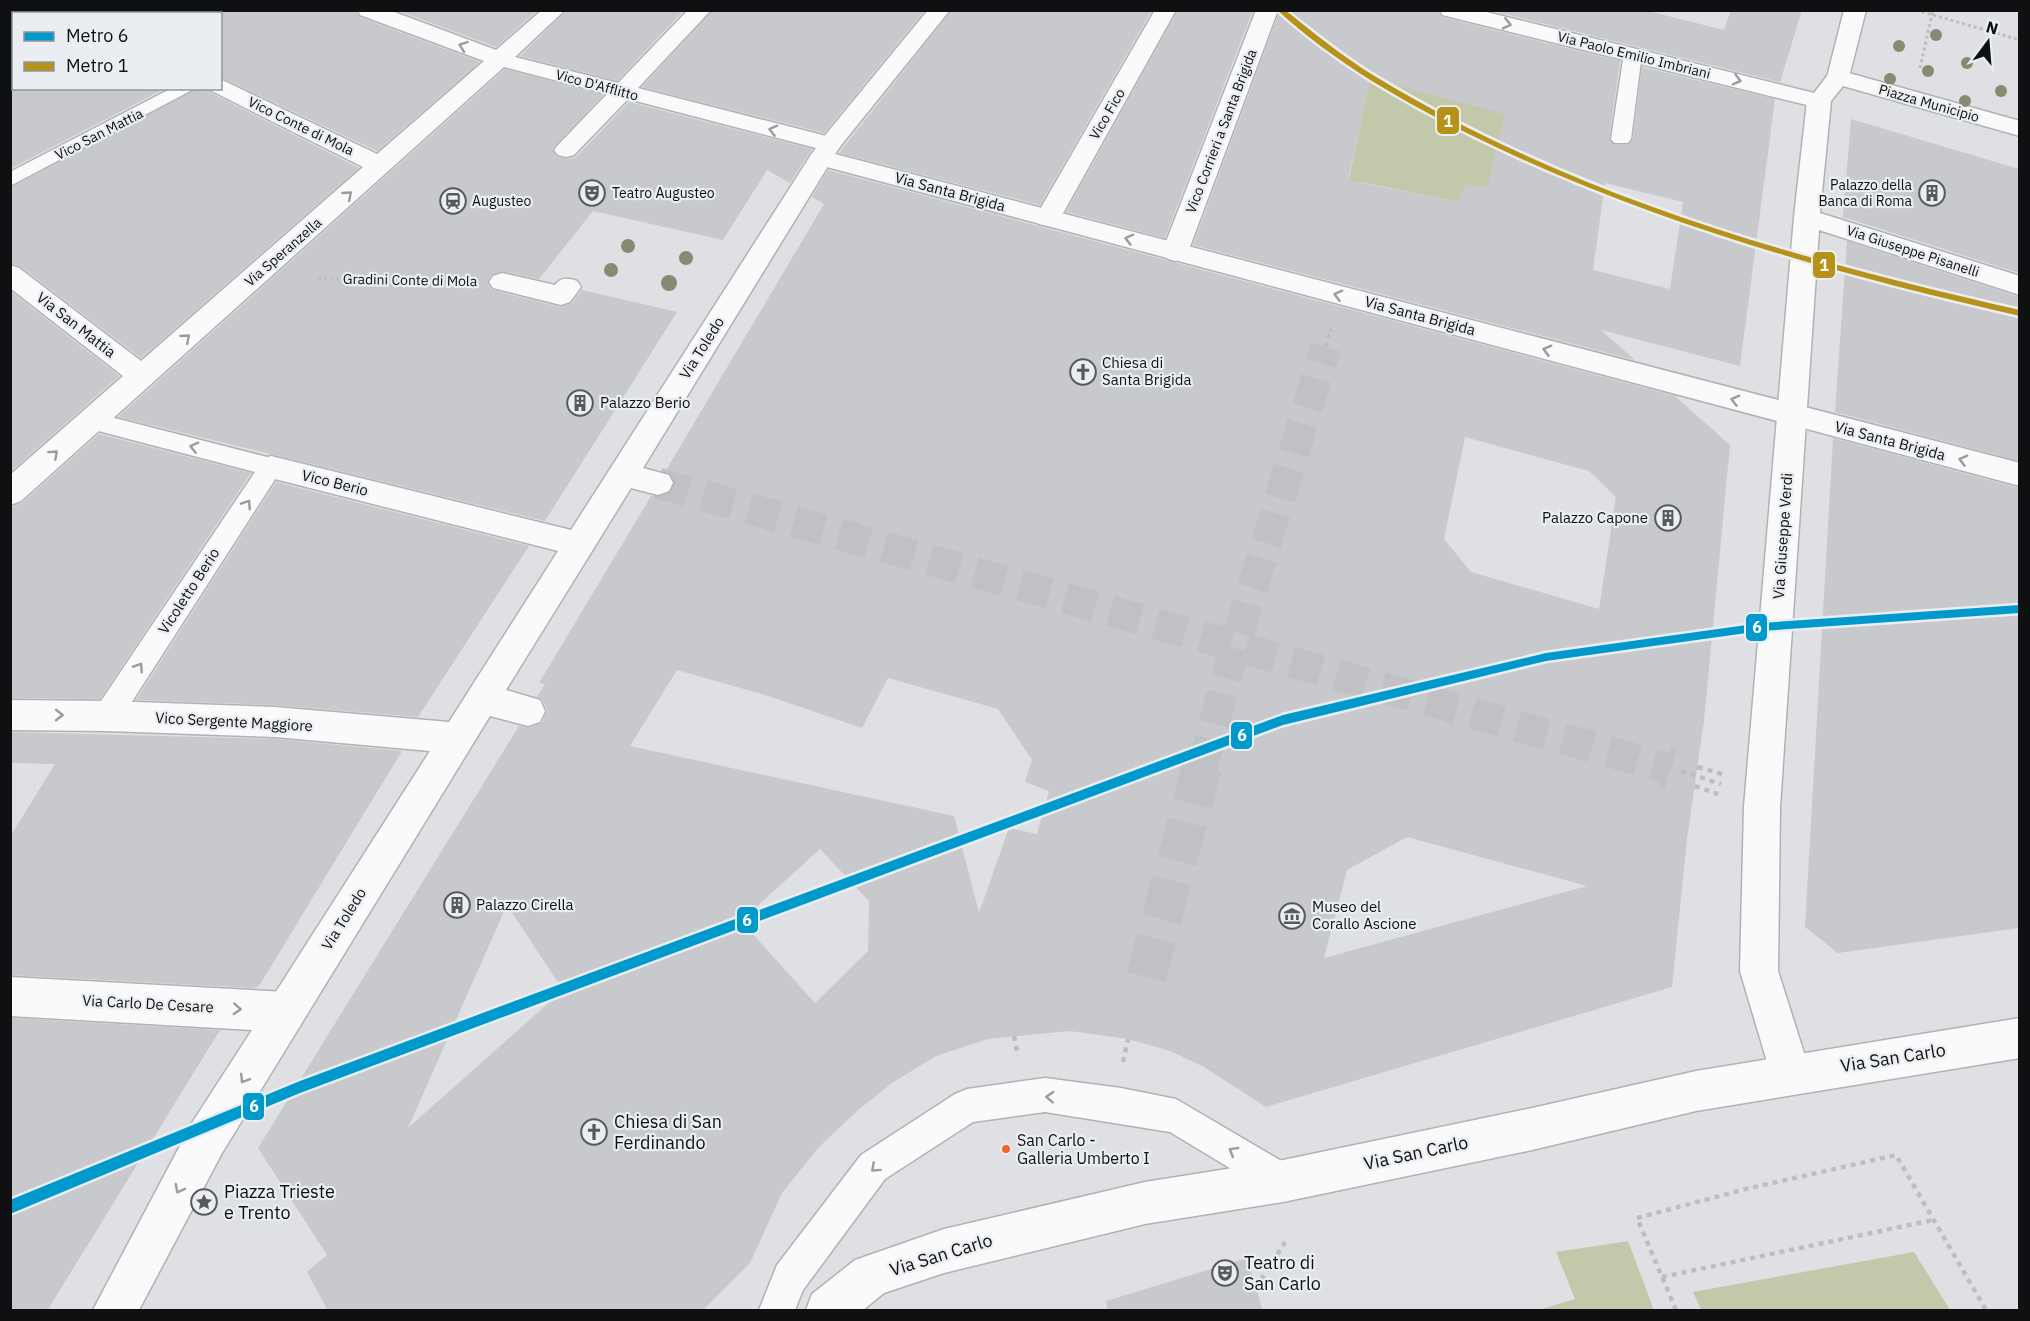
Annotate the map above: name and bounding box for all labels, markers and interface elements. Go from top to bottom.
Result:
legend [12,12,222,90]
north arrow [1958,12,2018,72]
one-way arrow [1501,16,1511,29]
text: N [1984,16,2000,39]
text: Metro 6 [66,24,128,47]
street label: Via Paolo Emilio Imbriani [1556,27,1712,83]
one-way arrow [458,41,469,53]
street label: Vico Corrieri a Santa Brigida [1181,46,1261,216]
text: Metro 1 [66,54,128,77]
street label: Vico D'Afflitto [554,65,640,105]
one-way arrow [1732,72,1742,85]
street label: Piazza Municipio [1877,80,1982,126]
street label: Vico Fico [1085,85,1129,143]
street label: Vico Conte di Mola [245,93,357,160]
street label: Vico San Mattia [52,104,147,164]
line badge: 1 [1436,106,1460,135]
text: 1 [1443,111,1453,131]
one-way arrow [768,125,778,138]
street label: Via Santa Brigida [893,168,1008,215]
place label: Palazzo della Banca di Roma [1818,176,1913,210]
theatre icon: Teatro Augusteo [577,178,607,208]
building icon: Palazzo della Banca di Roma [1917,178,1947,208]
place label: Teatro Augusteo [612,184,715,202]
station icon: Augusteo [438,186,468,216]
one-way arrow [341,191,352,202]
place label: Augusteo [472,192,531,210]
street label: Via Speranzella [241,213,326,290]
street label: Via Giuseppe Pisanelli [1844,221,1982,281]
one-way arrow [1124,234,1134,247]
line badge: 1 [1812,251,1836,279]
text: 1 [1819,255,1829,275]
street label: Gradini Conte di Mola [343,270,478,290]
street label: Via San Mattia [33,288,120,362]
one-way arrow [1333,289,1343,302]
street label: Via Santa Brigida [1363,292,1478,339]
street label: Via Toledo [675,313,728,382]
one-way arrow [179,334,190,345]
one-way arrow [1542,345,1553,357]
place label: Chiesa di Santa Brigida [1102,353,1192,389]
church icon: Chiesa di Santa Brigida [1068,357,1098,387]
building icon: Palazzo Berio [565,388,595,418]
place label: Palazzo Berio [600,393,690,412]
one-way arrow [1731,395,1741,407]
street label: Via Santa Brigida [1833,417,1948,464]
one-way arrow [190,442,200,455]
one-way arrow [47,450,58,461]
one-way arrow [1958,455,1968,468]
street label: Vico Berio [300,465,370,500]
street label: Via Giuseppe Verdi [1769,472,1796,600]
one-way arrow [239,500,251,510]
building icon: Palazzo Capone [1653,503,1683,533]
place label: Palazzo Capone [1542,508,1648,527]
street label: Vicoletto Berio [154,544,224,637]
line badge: 6 [1745,613,1768,642]
text: 6 [1752,617,1762,637]
one-way arrow [132,663,143,674]
street label: Vico Sergente Maggiore [155,708,313,735]
one-way arrow [54,709,63,721]
line badge: 6 [1230,721,1253,750]
text: 6 [1237,725,1247,745]
street label: Via Toledo [317,884,370,953]
building icon: Palazzo Cirella [442,890,472,920]
place label: Palazzo Cirella [476,895,574,914]
place label: Museo del Corallo Ascione [1312,897,1417,933]
museum icon: Museo del Corallo Ascione [1277,901,1307,931]
line badge: 6 [736,906,759,934]
text: 6 [742,910,752,930]
street label: Via Carlo De Cesare [82,991,214,1016]
one-way arrow [232,1002,241,1015]
street label: Via San Carlo [1839,1038,1947,1077]
one-way arrow [239,1073,251,1083]
one-way arrow [1045,1090,1054,1103]
line badge: 6 [242,1092,265,1121]
text: 6 [249,1096,259,1116]
place label: Chiesa di San Ferdinando [614,1110,722,1154]
church icon: Chiesa di San Ferdinando [579,1117,609,1147]
place label: San Carlo - Galleria Umberto I [1017,1130,1150,1168]
street label: Via San Carlo [1362,1130,1470,1175]
marker: San Carlo - Galleria Umberto I [1000,1143,1012,1155]
one-way arrow [1229,1146,1239,1158]
one-way arrow [871,1161,881,1172]
place label: Piazza Trieste e Trento [224,1180,335,1224]
one-way arrow [175,1183,186,1194]
place icon: Piazza Trieste e Trento [189,1187,219,1217]
street label: Via San Carlo [887,1228,995,1281]
place label: Teatro di San Carlo [1244,1251,1321,1295]
theatre icon: Teatro di San Carlo [1210,1258,1240,1288]

